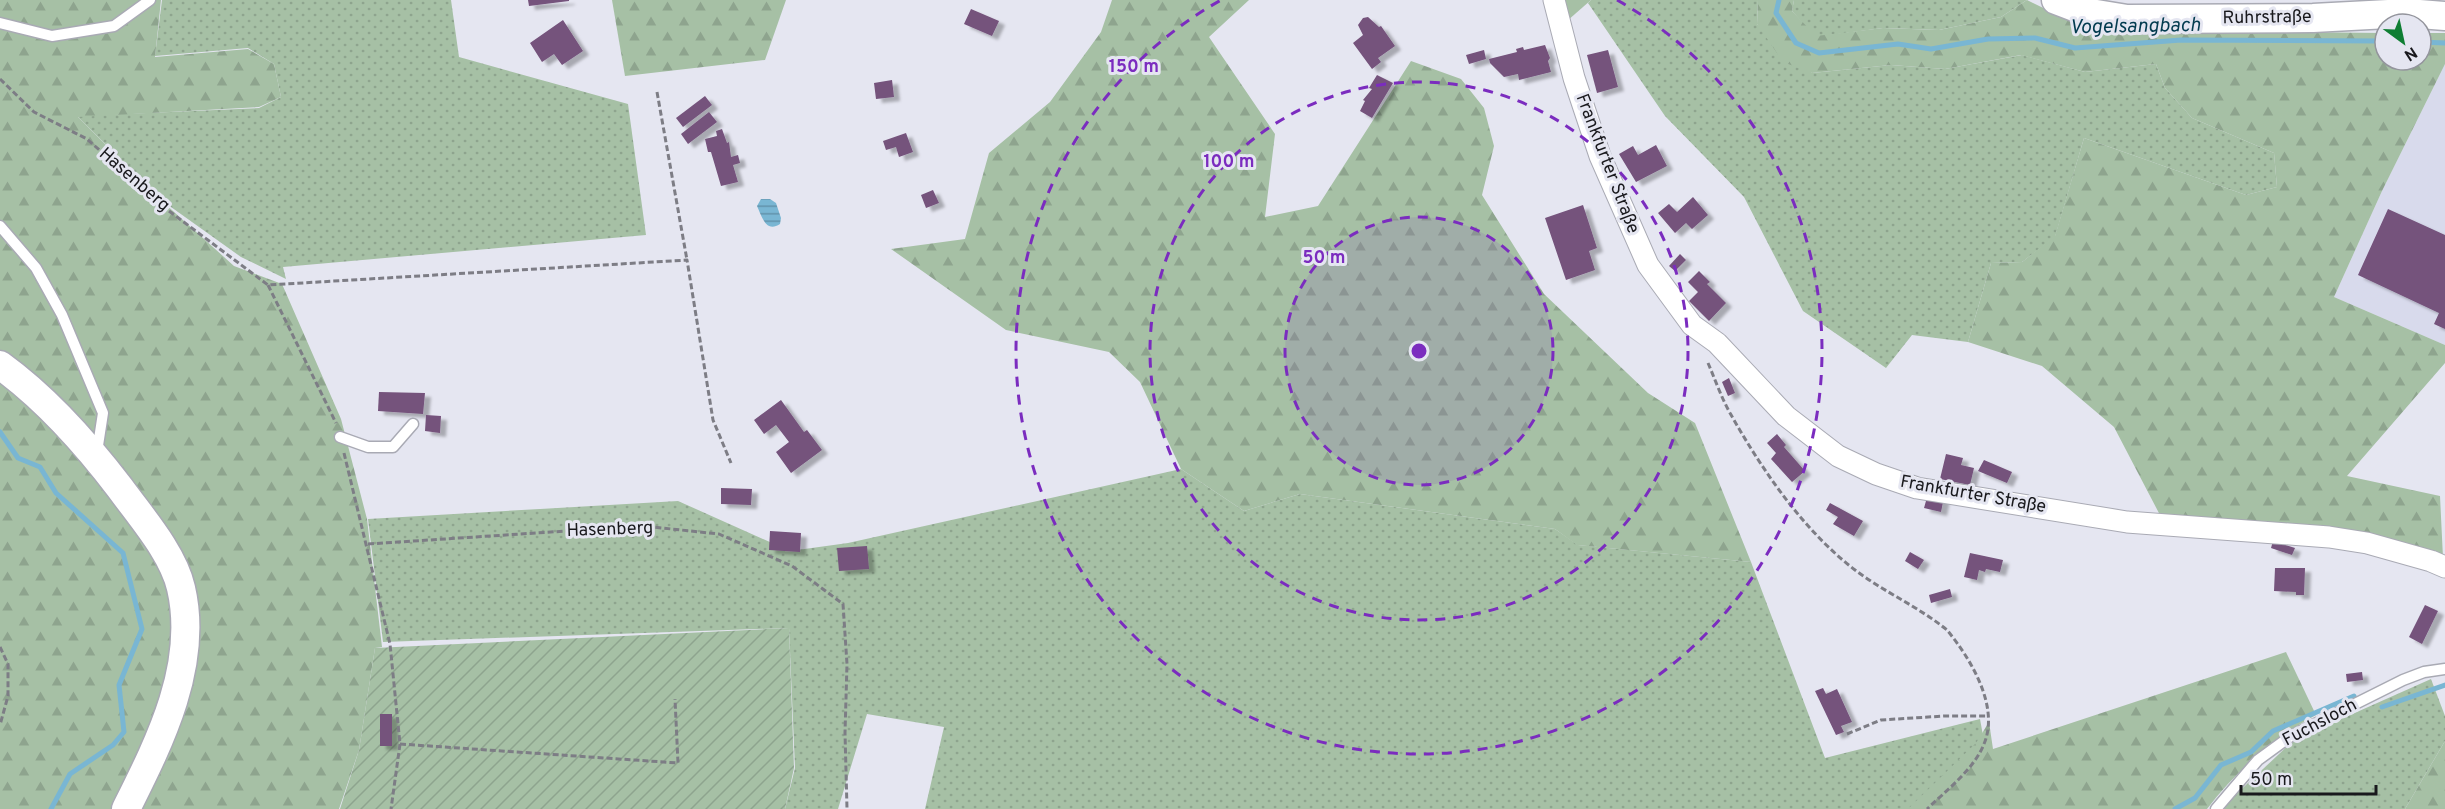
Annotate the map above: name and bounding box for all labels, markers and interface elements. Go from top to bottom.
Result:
street label: Ruhrstraße [2222,6,2312,30]
north arrow [2373,12,2433,72]
water label: Vogelsangbach [2069,13,2201,41]
text: N [2400,41,2420,64]
text: 150 m [1109,56,1159,79]
street label: Frankfurter Straße [1570,91,1644,237]
street label: Hasenberg [94,143,174,217]
text: 100 m [1203,151,1255,174]
text: 50 m [1302,247,1346,270]
centre of rings [1409,341,1429,361]
street label: Frankfurter Straße [1898,471,2048,519]
street label: Hasenberg [566,517,654,543]
street label: Fuchsloch [2279,694,2361,752]
scale bar [2241,758,2376,796]
text: 50 m [2250,769,2292,792]

